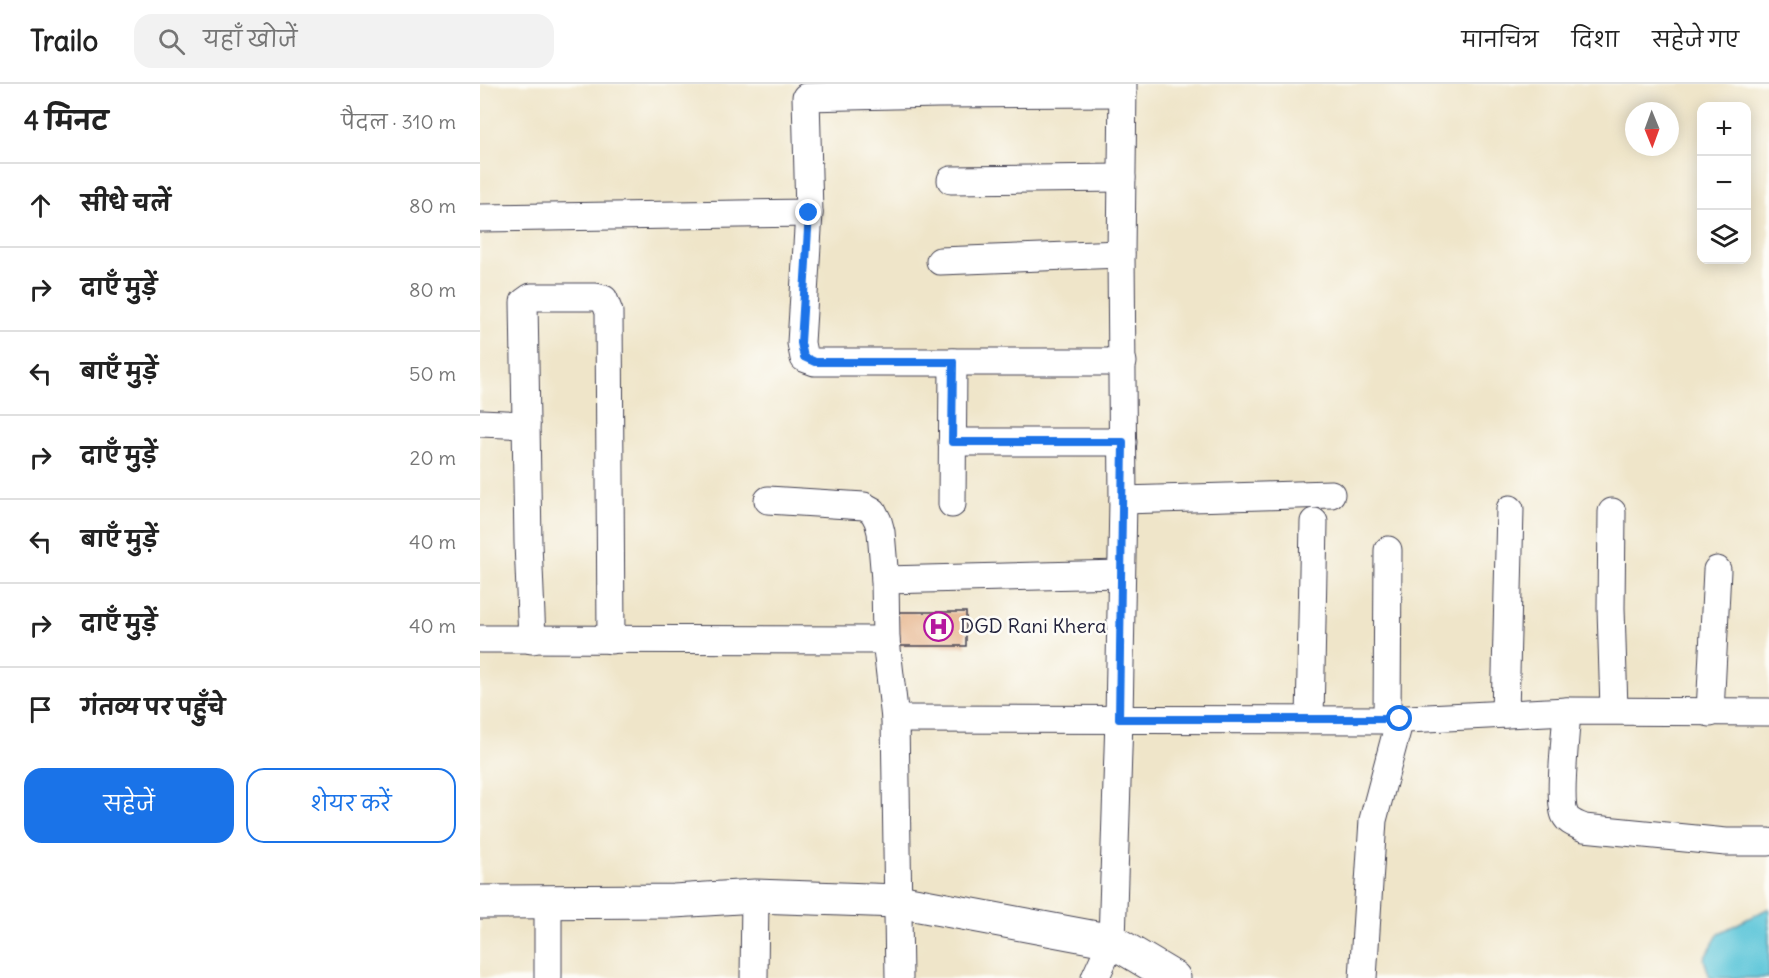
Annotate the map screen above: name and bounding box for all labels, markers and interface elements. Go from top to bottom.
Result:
search box [134,14,554,68]
text: Trailo [30,23,98,59]
icon: search [155,25,188,58]
text: यहाँ खोजें [203,25,297,53]
text: मानचित्र [1461,26,1539,53]
text: दिशा [1572,26,1619,53]
text: सहेजे गए [1652,26,1739,53]
north arrow [1625,102,1679,156]
map controls [1697,102,1751,264]
button: + [1697,102,1751,156]
text: 4 मिनट [24,104,108,137]
text: पैदल · 310 m [341,109,456,134]
button: − [1697,156,1751,210]
icon: ahead [24,189,57,222]
text: सीधे चलें [81,189,171,217]
text: 80 m [409,193,456,218]
route end [795,199,821,225]
button: layers [1697,210,1751,264]
icon: right [24,273,57,306]
text: दाएँ मुड़ें [81,273,157,301]
text: 80 m [409,277,456,302]
icon: left [24,357,57,390]
text: बाएँ मुड़ें [81,357,158,385]
text: 50 m [409,361,456,386]
icon: right [24,441,57,474]
text: दाएँ मुड़ें [81,441,157,469]
text: 20 m [410,445,456,470]
icon: left [24,525,57,558]
text: बाएँ मुड़ें [81,525,158,553]
text: 40 m [409,529,456,554]
icon: right [24,609,57,642]
text: दाएँ मुड़ें [81,609,157,637]
hospital icon: DGD Rani Khera [923,610,955,642]
text: 40 m [409,613,456,638]
place label: DGD Rani Khera [960,613,1106,638]
icon: arrive [24,693,57,726]
text: गंतव्य पर पहुँचे [81,693,225,721]
route start [1386,705,1412,731]
button: सहेजें [24,768,234,843]
button: शेयर करें [246,768,456,843]

